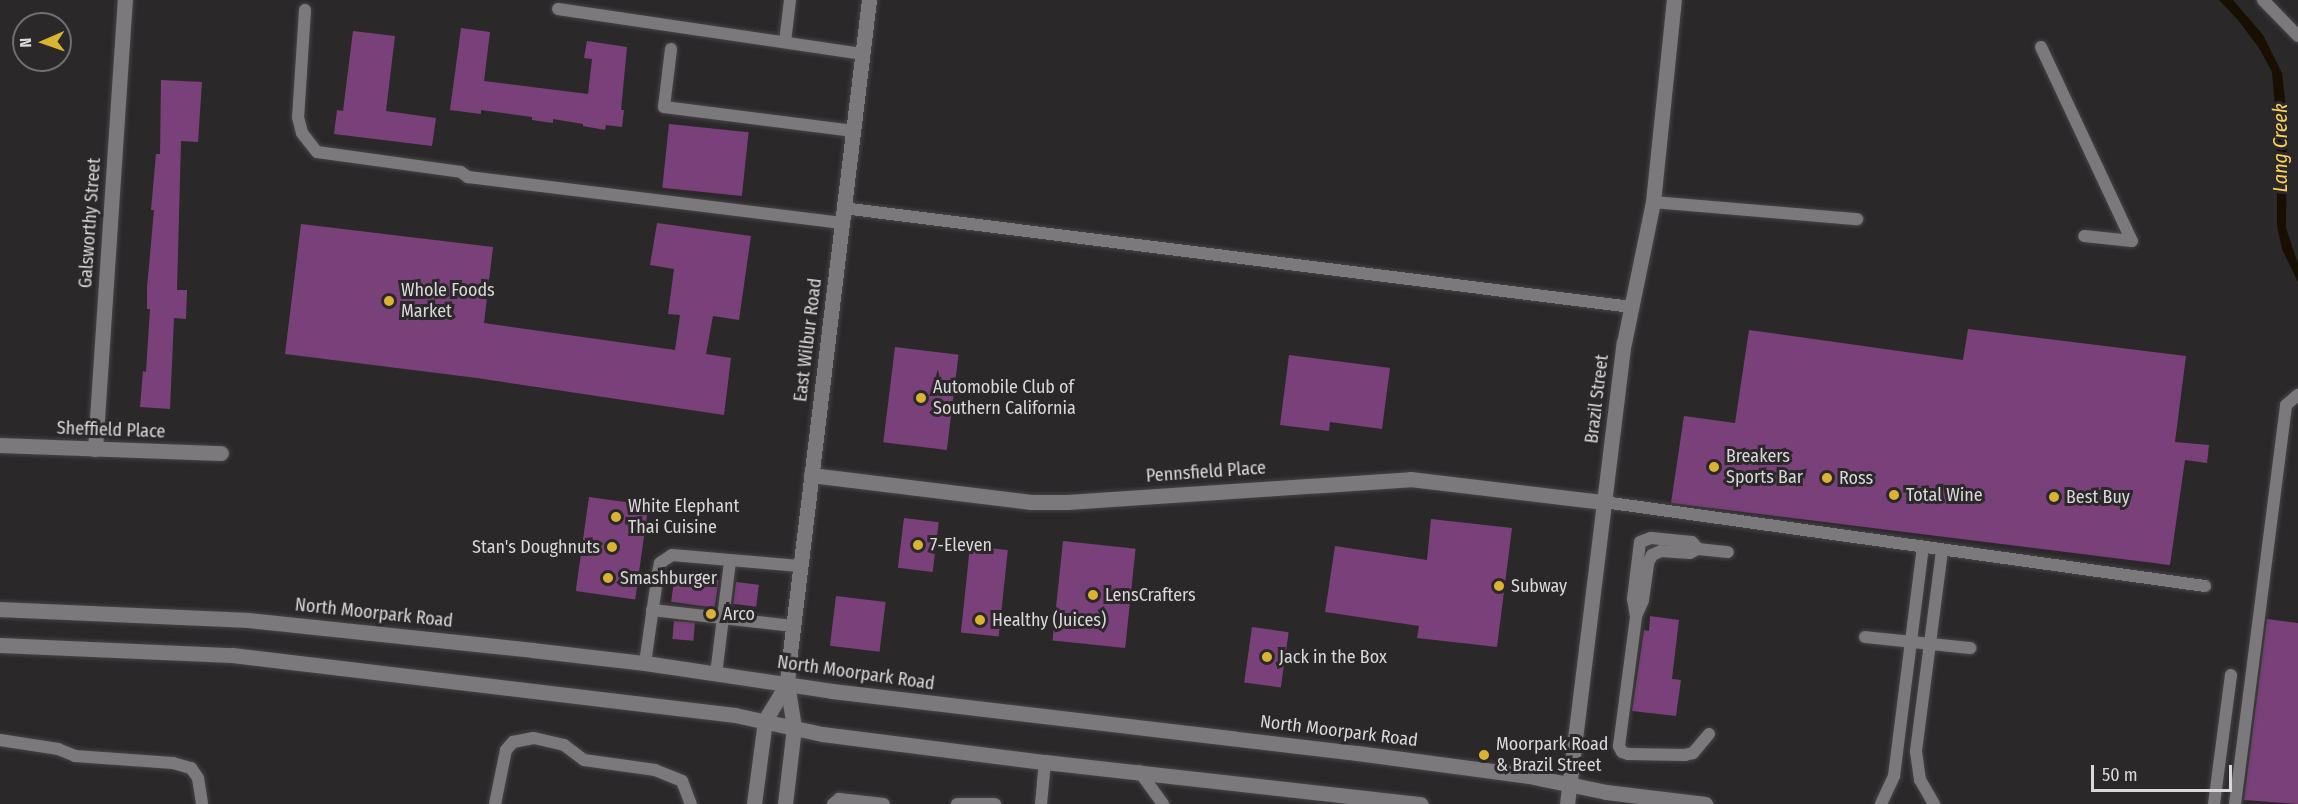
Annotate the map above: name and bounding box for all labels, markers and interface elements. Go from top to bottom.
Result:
north arrow [12,12,72,72]
text: N [16,37,35,48]
water label: Lang Creek [2268,103,2292,193]
street label: Galsworthy Street [75,157,105,289]
street label: East Wilbur Road [790,277,826,403]
place label: Whole Foods Market [401,280,495,322]
marker: Whole Foods Market [382,294,396,308]
street label: Brazil Street [1581,353,1613,445]
place label: Automobile Club of Southern California [933,377,1076,420]
marker: Automobile Club of Southern California [914,391,928,405]
street label: Sheffield Place [56,417,166,443]
place label: Breakers Sports Bar [1726,446,1803,488]
street label: Pennsfield Place [1145,457,1267,487]
marker: Breakers Sports Bar [1707,460,1721,474]
place label: Ross [1839,467,1873,489]
marker: Ross [1820,471,1834,485]
place label: Total Wine [1906,484,1983,506]
place label: Best Buy [2066,486,2130,508]
marker: Total Wine [1887,488,1901,502]
marker: Best Buy [2047,490,2061,504]
place label: White Elephant Thai Cuisine [628,496,739,538]
marker: White Elephant Thai Cuisine [609,510,623,524]
place label: 7-Eleven [930,534,992,556]
place label: Stan's Doughnuts [472,536,600,558]
marker: 7-Eleven [911,538,925,552]
marker: Stan's Doughnuts [605,540,619,554]
place label: Smashburger [620,567,717,589]
marker: Smashburger [601,571,615,585]
place label: Subway [1511,575,1567,597]
marker: Subway [1492,579,1506,593]
place label: LensCrafters [1105,584,1196,606]
marker: LensCrafters [1086,588,1100,602]
street label: North Moorpark Road [294,594,454,632]
place label: Arco [723,603,755,625]
marker: Arco [704,607,718,621]
place label: Healthy (Juices) [992,609,1106,631]
marker: Healthy (Juices) [973,613,987,627]
place label: Jack in the Box [1279,646,1387,668]
marker: Jack in the Box [1260,650,1274,664]
street label: North Moorpark Road [776,651,936,695]
street label: North Moorpark Road [1259,711,1419,751]
place label: Moorpark Road & Brazil Street [1496,734,1608,777]
marker: Moorpark Road & Brazil Street [1477,748,1491,762]
scale bar [2094,753,2235,791]
text: 50 m [2102,764,2138,786]

